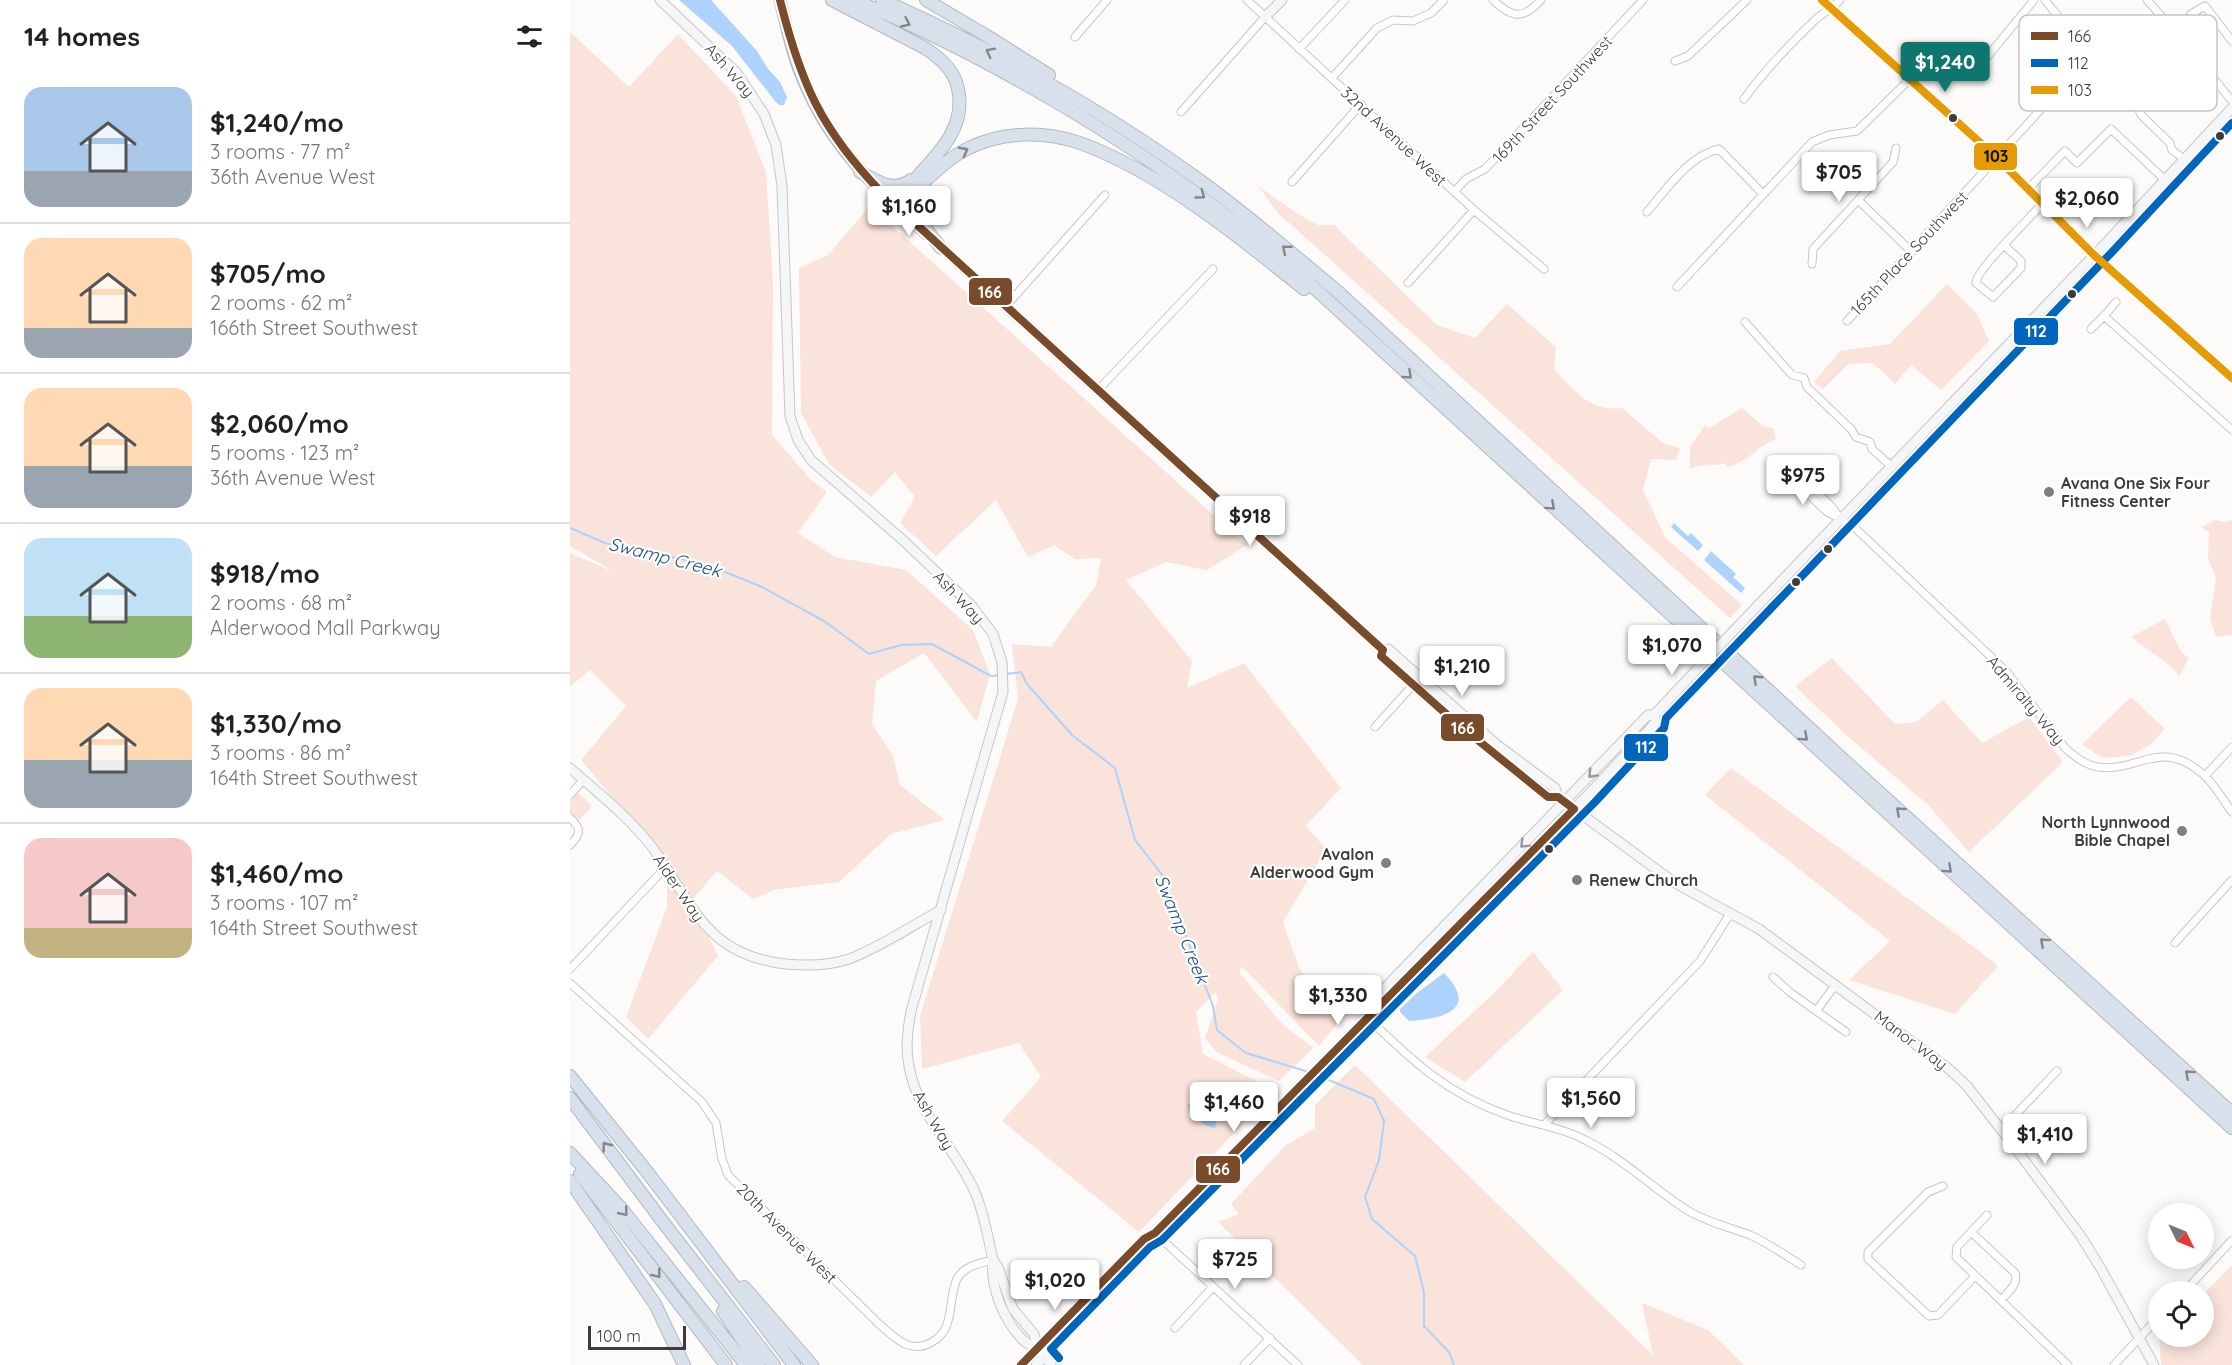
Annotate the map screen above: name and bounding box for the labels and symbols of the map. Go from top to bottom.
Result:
legend [2019,15,2217,111]
one-way arrow [900,16,911,28]
text: 166 [2068,26,2092,46]
street label: 169th Street Southwest [1488,31,1616,167]
street label: Ash Way [701,39,759,101]
pin: $1,240 [1896,42,1994,93]
one-way arrow [985,48,996,60]
text: 112 [2068,53,2089,73]
text: 103 [2068,80,2092,100]
street label: 32nd Avenue West [1337,82,1451,190]
unlabelled marker [1947,112,1959,124]
unlabelled marker [2214,130,2226,142]
line badge: 103 [1973,142,2018,171]
text: 103 [1984,146,2008,166]
one-way arrow [958,147,969,158]
pin: $705 [1803,152,1875,203]
pin: $2,060 [2038,178,2136,229]
pin: $1,160 [860,186,958,237]
street label: 165th Place Southwest [1846,187,1972,319]
one-way arrow [1195,188,1206,199]
one-way arrow [1282,245,1293,256]
line badge: 166 [968,277,1013,306]
text: 166 [978,282,1002,302]
unlabelled marker [2066,288,2078,300]
line badge: 112 [2013,317,2059,346]
text: 112 [2025,321,2047,341]
one-way arrow [1400,367,1411,378]
pin: $975 [1767,455,1839,506]
place label: Avana One Six Four Fitness Center [2061,473,2210,511]
marker: Avana One Six Four Fitness Center [2042,485,2056,499]
pin: $918 [1214,496,1286,547]
one-way arrow [1545,499,1555,510]
water label: Swamp Creek [606,532,725,582]
unlabelled marker [1822,543,1834,555]
street label: Ash Way [929,566,989,628]
unlabelled marker [1790,576,1802,588]
pin: $1,070 [1623,625,1721,676]
pin: $1,210 [1413,646,1511,697]
street label: Admiralty Way [1983,651,2069,749]
one-way arrow [1753,675,1763,686]
line badge: 166 [1440,713,1485,742]
text: 166 [1451,718,1475,738]
one-way arrow [1797,730,1807,741]
line badge: 112 [1623,733,1669,762]
text: 112 [1635,737,1657,757]
one-way arrow [1588,767,1599,778]
one-way arrow [1896,807,1907,818]
place label: North Lynnwood Bible Chapel [2042,812,2170,850]
marker: North Lynnwood Bible Chapel [2175,824,2189,838]
one-way arrow [1520,836,1531,847]
unlabelled marker [1543,843,1555,855]
place label: Avalon Alderwood Gym [1250,844,1374,882]
street label: Alder Way [649,850,709,926]
marker: Avalon Alderwood Gym [1379,856,1393,870]
one-way arrow [1941,862,1951,873]
place label: Renew Church [1589,870,1698,890]
water label: Swamp Creek [1150,871,1215,988]
marker: Renew Church [1570,873,1584,887]
one-way arrow [2041,938,2051,949]
pin: $1,330 [1289,975,1387,1026]
street label: Manor Way [1870,1006,1952,1074]
one-way arrow [2185,1070,2196,1081]
pin: $1,560 [1542,1078,1640,1129]
pin: $1,460 [1185,1082,1283,1133]
street label: Ash Way [909,1087,959,1153]
pin: $1,410 [1996,1114,2094,1165]
one-way arrow [602,1141,613,1152]
line badge: 166 [1195,1155,1241,1184]
text: 166 [1206,1159,1230,1179]
street label: 20th Avenue West [733,1179,841,1287]
north arrow [2148,1203,2214,1269]
one-way arrow [616,1205,627,1216]
pin: $725 [1199,1239,1271,1290]
pin: $1,020 [1006,1260,1104,1311]
one-way arrow [649,1268,660,1279]
scale bar [588,1323,686,1350]

